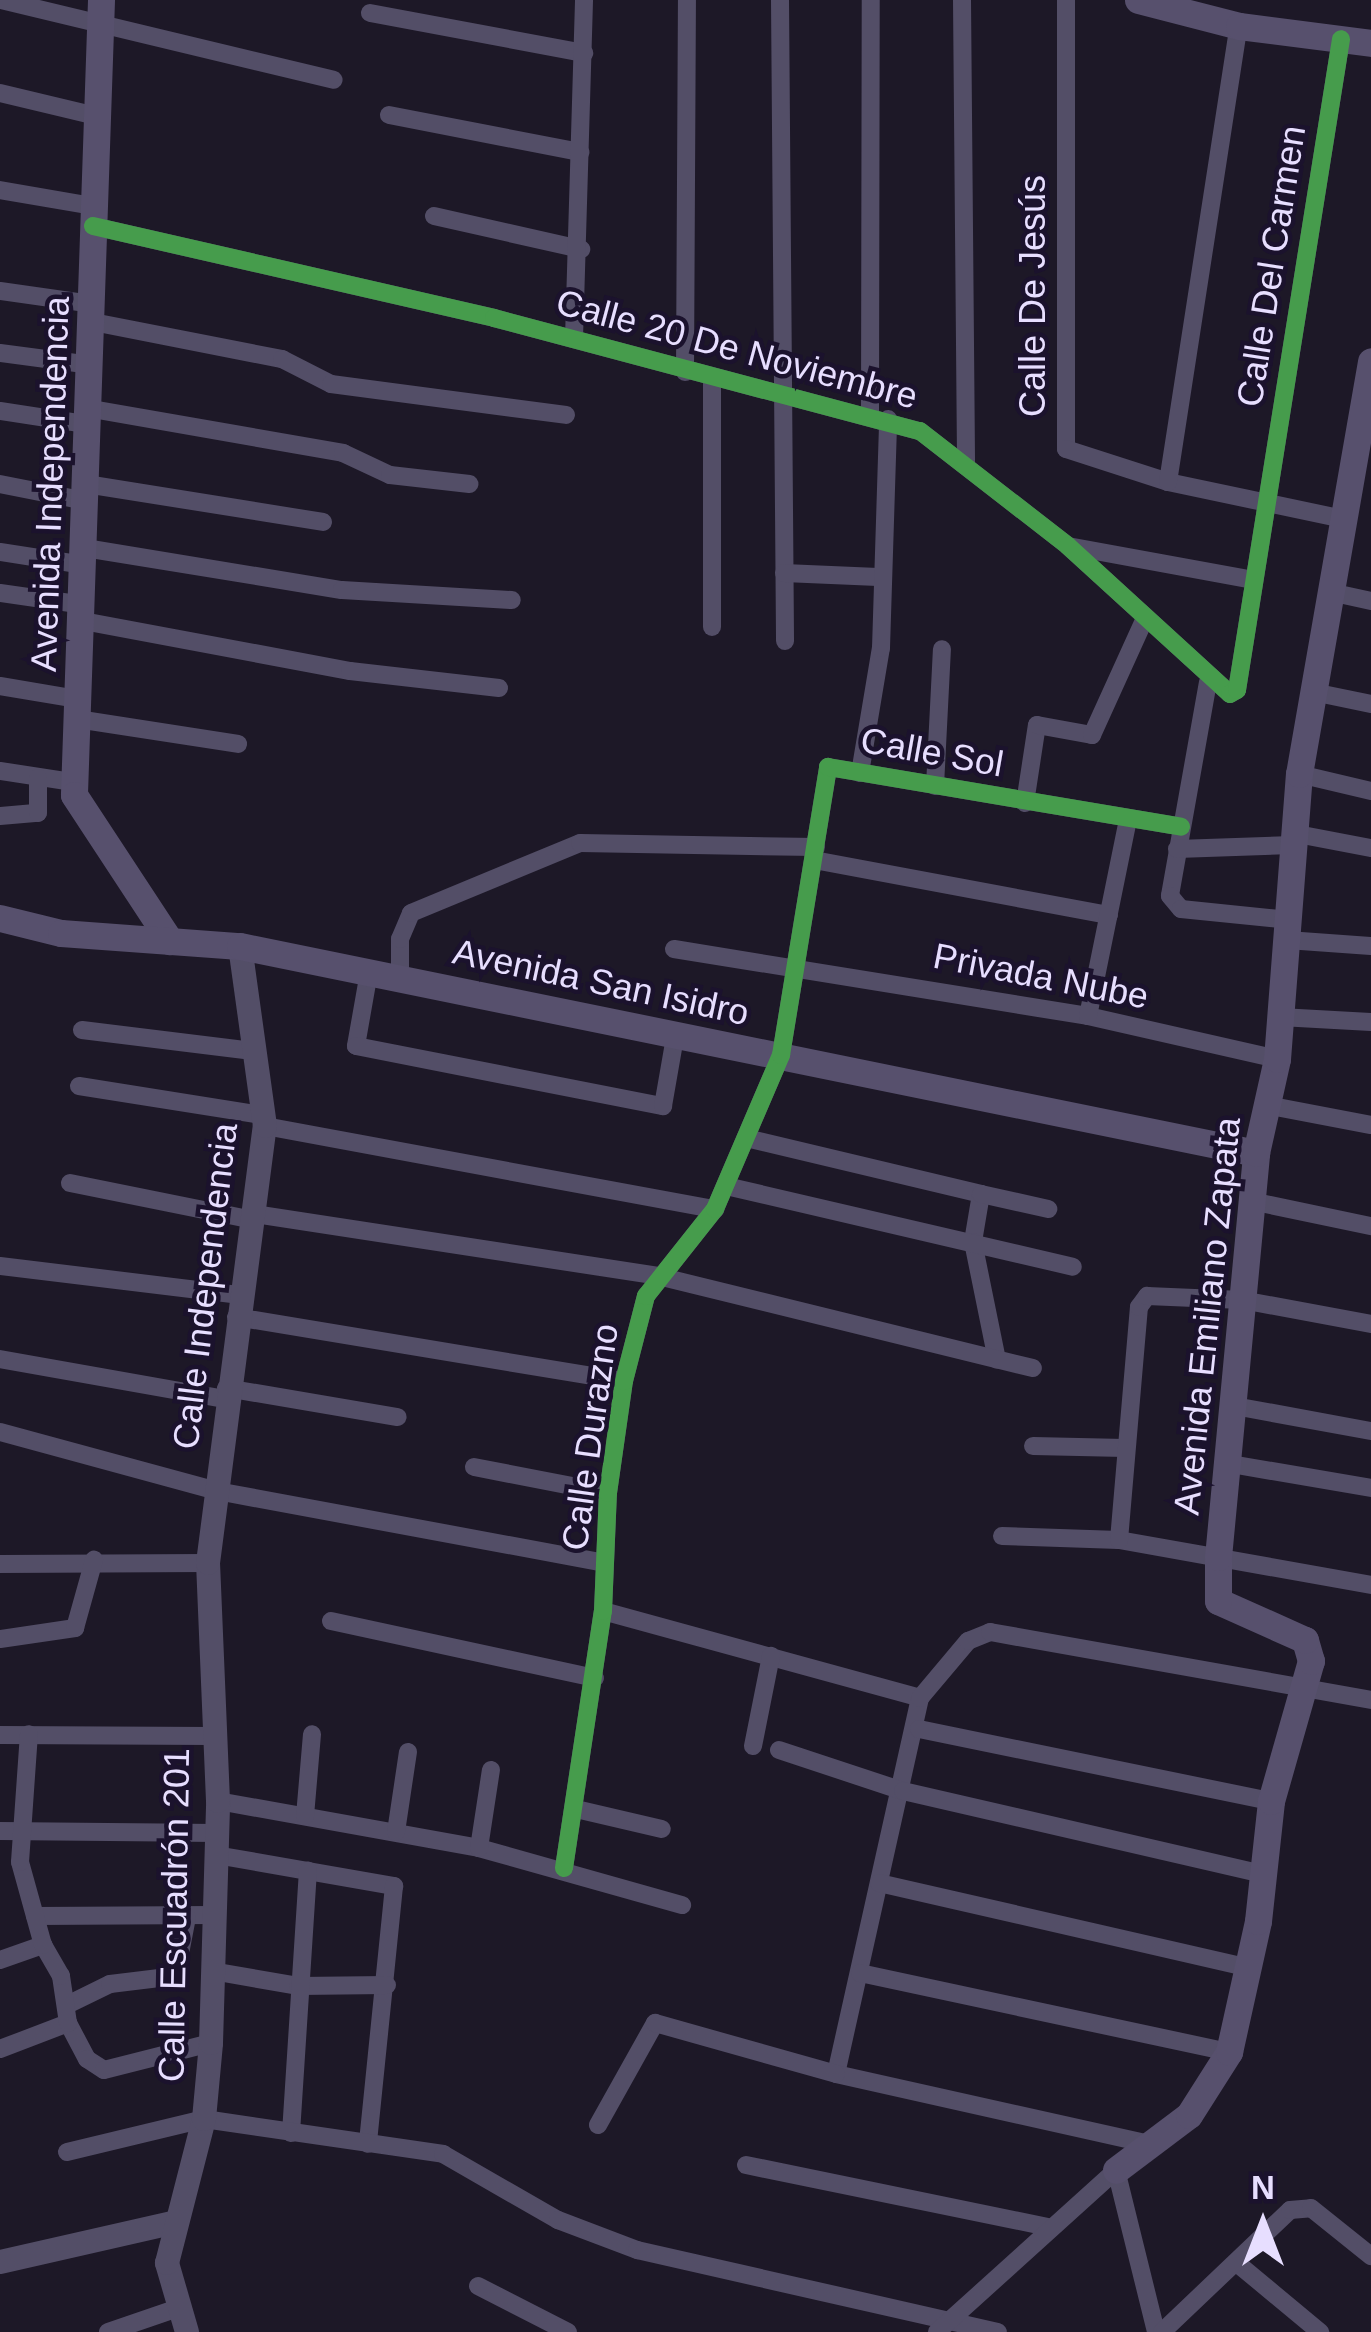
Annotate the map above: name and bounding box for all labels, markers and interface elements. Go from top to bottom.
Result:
street label: Calle Del Carmen [1227,122,1315,410]
street label: Calle De Jesús [1011,175,1055,417]
street label: Calle 20 De Noviembre [552,280,922,418]
street label: Avenida Independencia [22,296,78,672]
street label: Calle Sol [857,718,1007,786]
street label: Avenida San Isidro [449,930,753,1034]
street label: Privada Nube [930,934,1152,1018]
street label: Avenida Emiliano Zapata [1165,1115,1249,1517]
street label: Calle Independencia [164,1120,246,1452]
street label: Calle Durazno [553,1321,627,1553]
street label: Calle Escuadrón 201 [149,1748,199,2082]
north arrow [1203,2164,1323,2284]
text: N [1251,2169,1275,2206]

